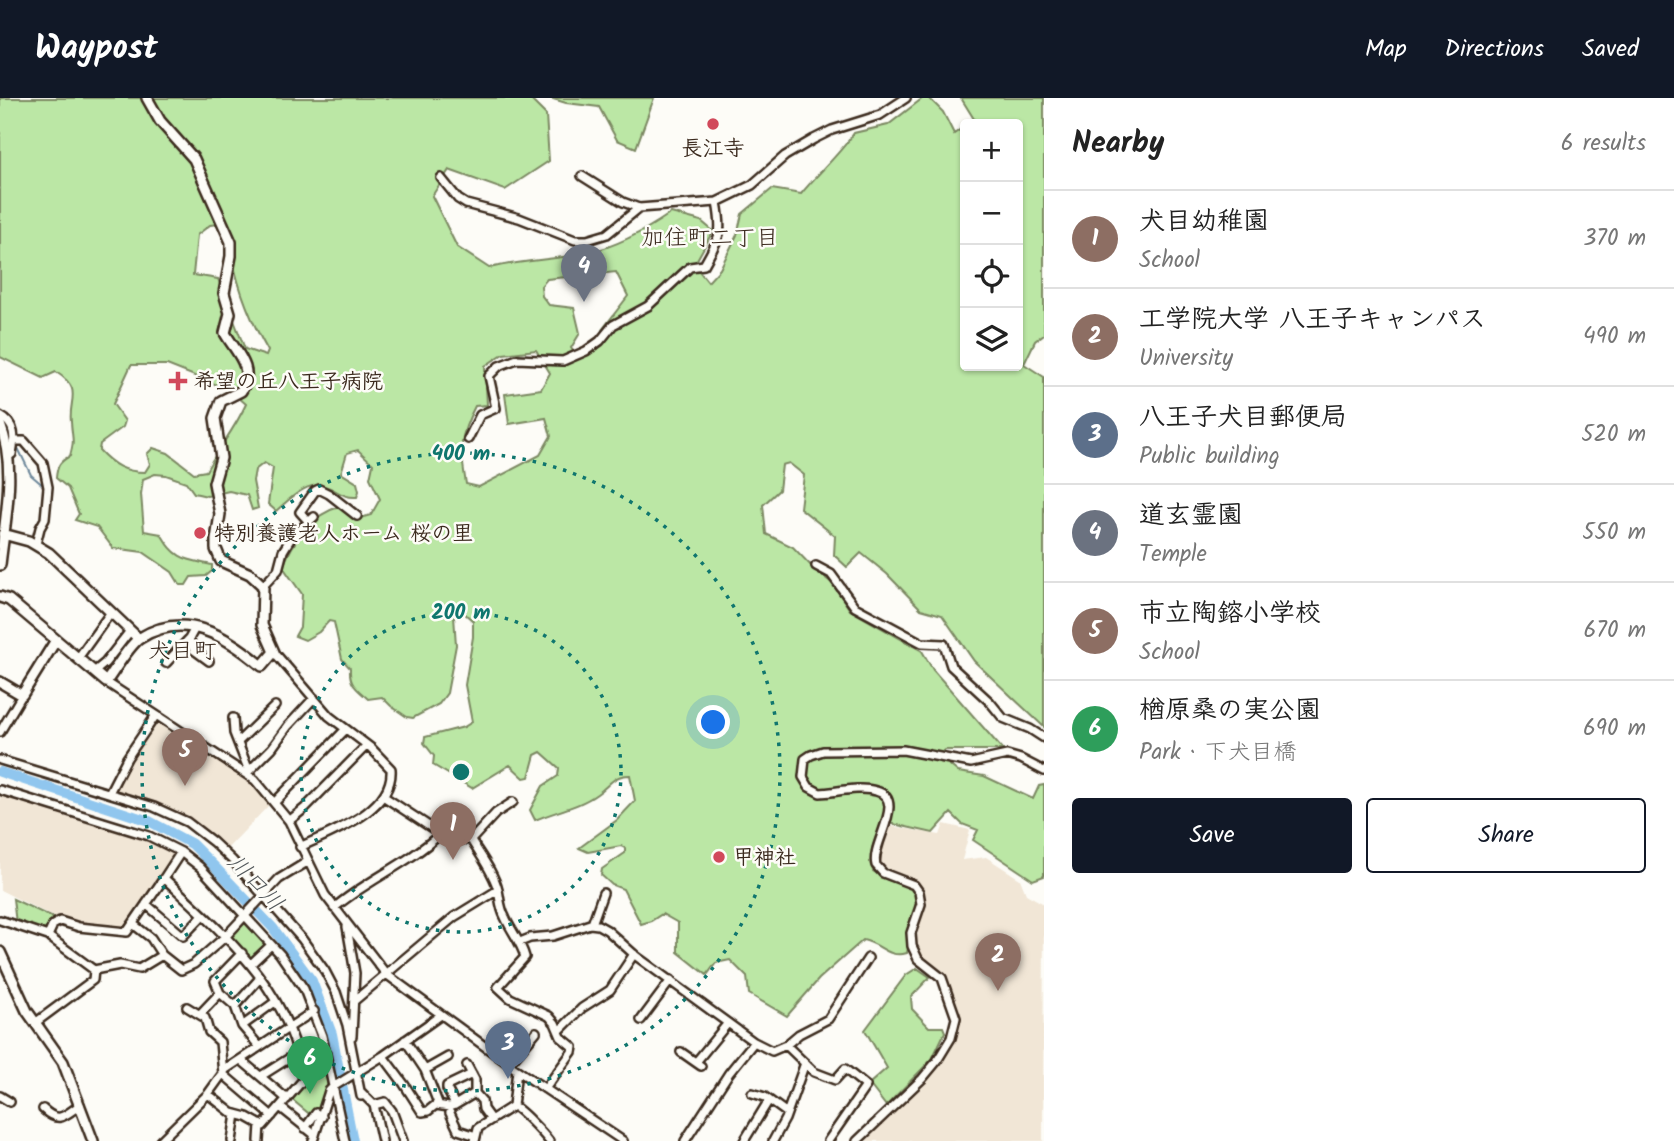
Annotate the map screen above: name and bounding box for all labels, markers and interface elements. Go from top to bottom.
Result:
text: Waypost [35,23,158,76]
text: Map [1365,30,1407,69]
text: Directions [1445,30,1544,69]
text: Saved [1582,30,1639,69]
marker: 長江寺 [705,116,721,132]
map controls [960,119,1023,371]
button: + [960,119,1023,182]
text: Nearby [1072,120,1164,168]
text: 6 results [1561,126,1646,162]
place label: 長江寺 [682,133,745,166]
button: − [960,182,1023,245]
text: 犬目幼稚園 [1139,201,1269,243]
district label: 加住町二丁目 [641,221,779,257]
text: 1 [1092,221,1098,257]
text: 370 m [1583,221,1646,257]
text: School [1139,243,1200,279]
pin: 4 [561,244,607,302]
button: locate [960,245,1023,308]
text: 工学院大学 八王子キャンパス [1139,299,1486,341]
button: layers [960,308,1023,371]
text: 2 [1088,319,1102,355]
text: 490 m [1583,319,1646,355]
text: University [1139,341,1233,377]
place label: 希望の丘八王子病院 [194,366,383,399]
marker: 希望の丘八王子病院 [168,371,188,391]
text: 八王子犬目郵便局 [1139,397,1347,439]
text: 3 [1089,417,1101,453]
text: 520 m [1581,417,1646,453]
text: 400 m [432,438,490,471]
text: Public building [1139,439,1280,475]
text: 道玄霊園 [1139,495,1243,537]
text: 4 [1089,515,1101,551]
text: 550 m [1582,515,1646,551]
place label: 特別養護老人ホーム 桜の里 [214,518,473,551]
marker: 特別養護老人ホーム 桜の里 [192,525,208,541]
text: Temple [1139,537,1207,573]
text: 市立陶鎔小学校 [1139,593,1321,635]
text: 200 m [431,597,491,630]
text: 5 [1089,613,1101,649]
text: 670 m [1584,613,1646,649]
district label: 犬目町 [148,634,217,670]
text: School [1139,635,1200,671]
text: 楢原桑の実公園 [1139,690,1321,732]
your location [696,705,730,739]
text: 6 [1089,711,1101,747]
text: 690 m [1583,711,1646,747]
pin: 5 [162,728,208,786]
text: Park · 下犬目橋 [1139,735,1297,771]
centre of rings [449,760,473,784]
button: Save [1072,798,1352,873]
button: Share [1366,798,1646,873]
pin: 1 [430,802,476,860]
place label: 甲神社 [733,842,796,875]
water label: 川口川 [218,846,291,921]
marker: 甲神社 [711,849,727,865]
pin: 2 [975,933,1021,991]
pin: 3 [485,1021,531,1079]
pin: 6 [287,1036,333,1094]

